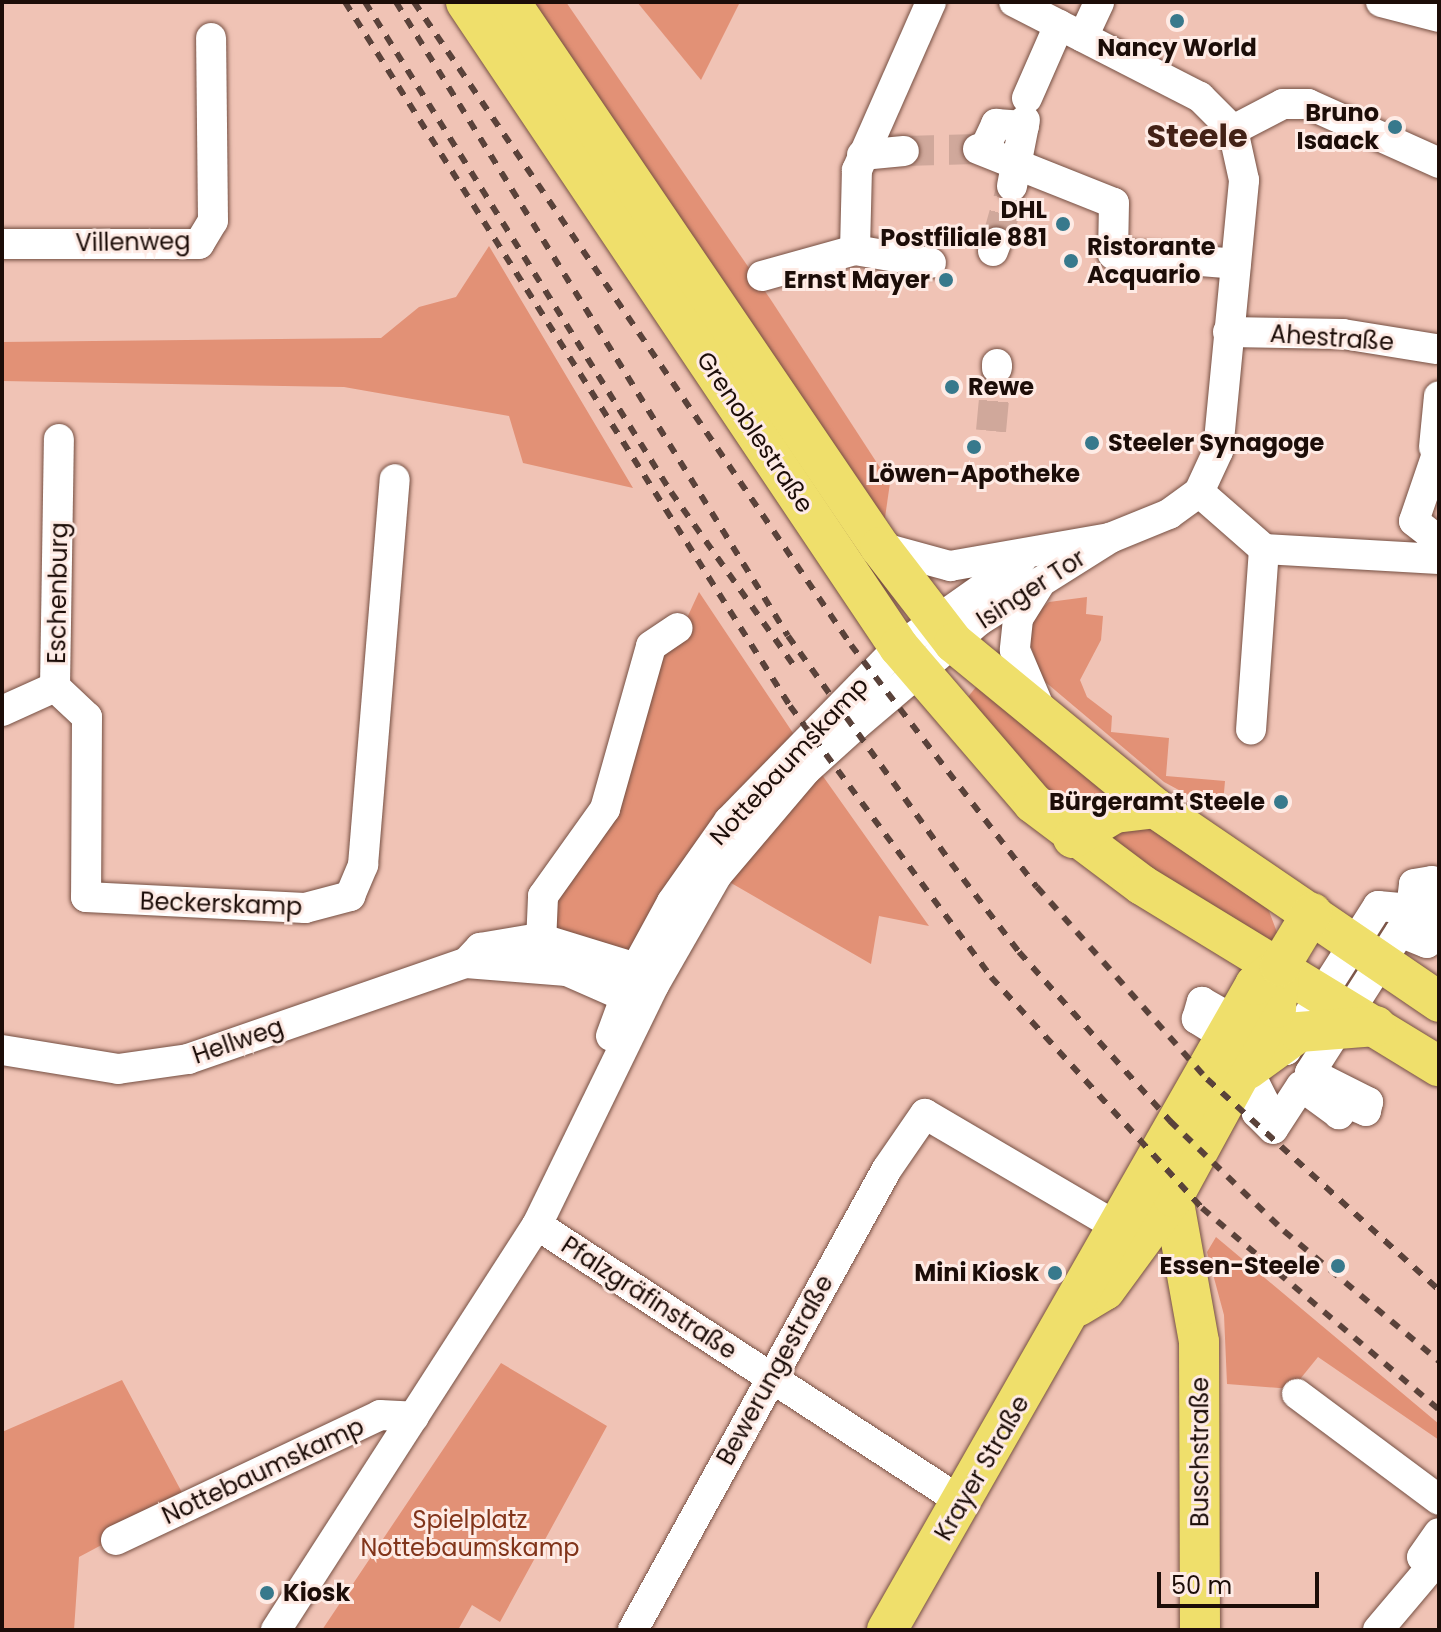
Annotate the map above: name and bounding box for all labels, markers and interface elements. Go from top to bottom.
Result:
marker: Nancy World [1168,12,1186,30]
place label: Nancy World [1097,34,1257,62]
place label: Bruno Isaack [1297,99,1379,155]
district label: Steele [1146,117,1248,155]
marker: Bruno Isaack [1386,118,1404,136]
place label: DHL Postfiliale 881 [880,196,1047,252]
marker: DHL Postfiliale 881 [1054,215,1072,233]
street label: Villenweg [75,227,191,257]
place label: Ristorante Acquario [1087,233,1215,289]
marker: Ristorante Acquario [1062,252,1080,270]
place label: Ernst Mayer [784,266,930,294]
marker: Ernst Mayer [937,271,955,289]
street label: Ahestraße [1269,319,1395,357]
street label: Grenoblestraße [691,346,819,518]
place label: Rewe [968,373,1034,401]
marker: Rewe [943,378,961,396]
place label: Steeler Synagoge [1108,429,1324,457]
marker: Steeler Synagoge [1083,434,1101,452]
marker: Löwen-Apotheke [965,438,983,456]
place label: Löwen-Apotheke [868,460,1080,488]
street label: Eschenburg [42,522,74,664]
street label: Isinger Tor [971,543,1091,635]
street label: Nottebaumskamp [704,671,874,851]
place label: Bürgeramt Steele [1049,788,1265,816]
marker: Bürgeramt Steele [1272,793,1290,811]
street label: Beckerskamp [139,887,303,921]
street label: Hellweg [189,1012,287,1070]
street label: Pfalzgräfinstraße [556,1231,742,1365]
place label: Essen-Steele [1159,1252,1320,1280]
marker: Essen-Steele [1327,1255,1349,1277]
place label: Mini Kiosk [914,1259,1039,1287]
marker: Mini Kiosk [1046,1264,1064,1282]
street label: Bewerungestraße [711,1270,839,1470]
street label: Buschstraße [1186,1377,1214,1527]
street label: Krayer Straße [929,1390,1035,1546]
street label: Nottebaumskamp [158,1412,368,1530]
park label: Spielplatz Nottebaumskamp [360,1506,580,1562]
scale bar [1161,1556,1323,1606]
text: 50 m [1171,1569,1232,1602]
place label: Kiosk [283,1579,350,1607]
marker: Kiosk [258,1584,276,1602]

